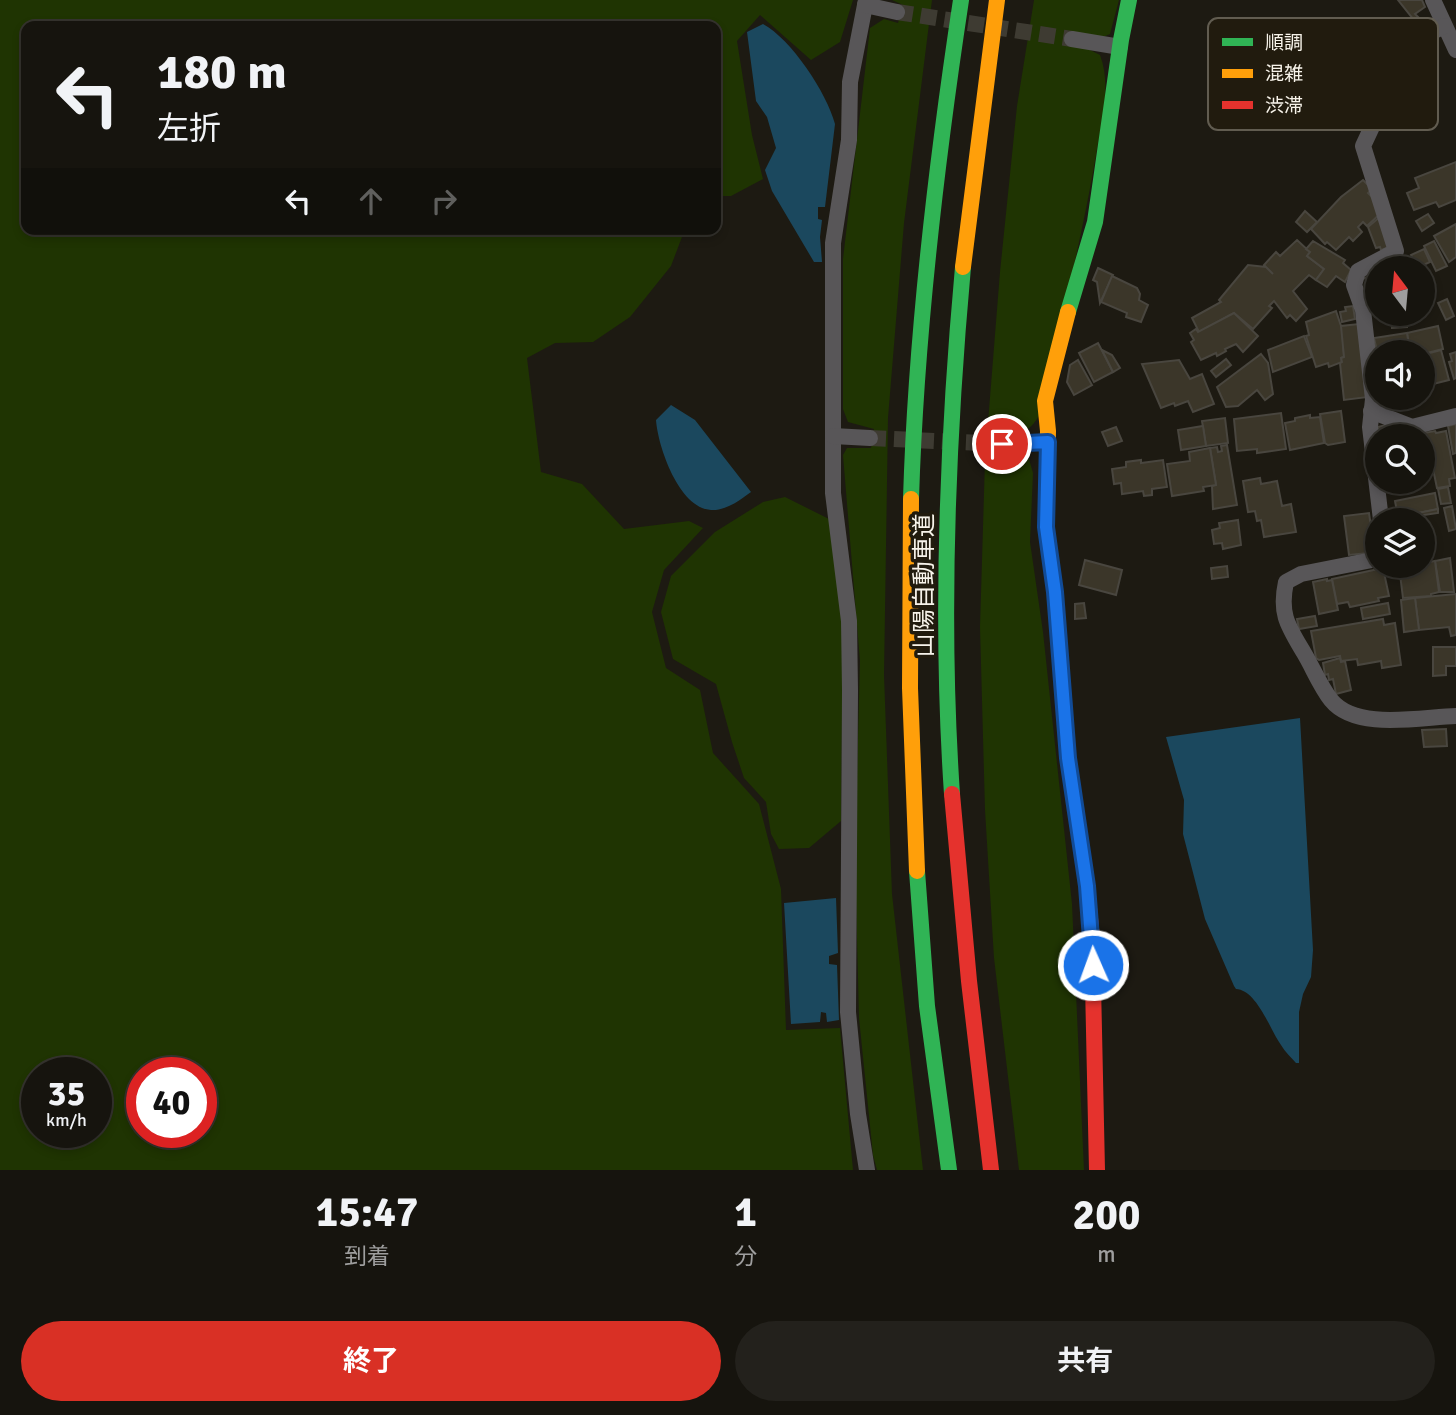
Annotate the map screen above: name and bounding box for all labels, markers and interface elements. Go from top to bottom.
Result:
legend [1208,18,1438,130]
text: 順調 [1265,31,1303,55]
text: 180 m [157,42,287,102]
icon: left [42,49,133,140]
text: 混雑 [1265,62,1303,86]
text: 渋滞 [1265,94,1303,118]
text: 左折 [157,109,221,148]
icon: left [279,182,317,220]
icon: ahead [352,182,390,220]
icon: right [425,182,463,220]
north arrow [1365,256,1435,326]
map controls [1365,256,1435,578]
button: sound [1365,340,1435,410]
pin [972,414,1032,474]
button: search [1365,424,1435,494]
icon: arrive [983,425,1021,463]
button: layers [1365,508,1435,578]
street label: 山陽自動車道 [909,513,939,657]
position arrow [1056,928,1130,1002]
speed limit sign: 40 [126,1057,217,1148]
text: 35 [48,1072,85,1115]
text: km/h [46,1109,87,1131]
text: 15:47 [315,1187,419,1238]
text: 1 [734,1187,757,1238]
text: 200 [1072,1190,1141,1241]
text: m [1097,1240,1116,1269]
text: 到着 [344,1242,390,1271]
text: 分 [734,1242,757,1271]
button: 終了 [21,1321,721,1401]
button: 共有 [735,1321,1435,1401]

